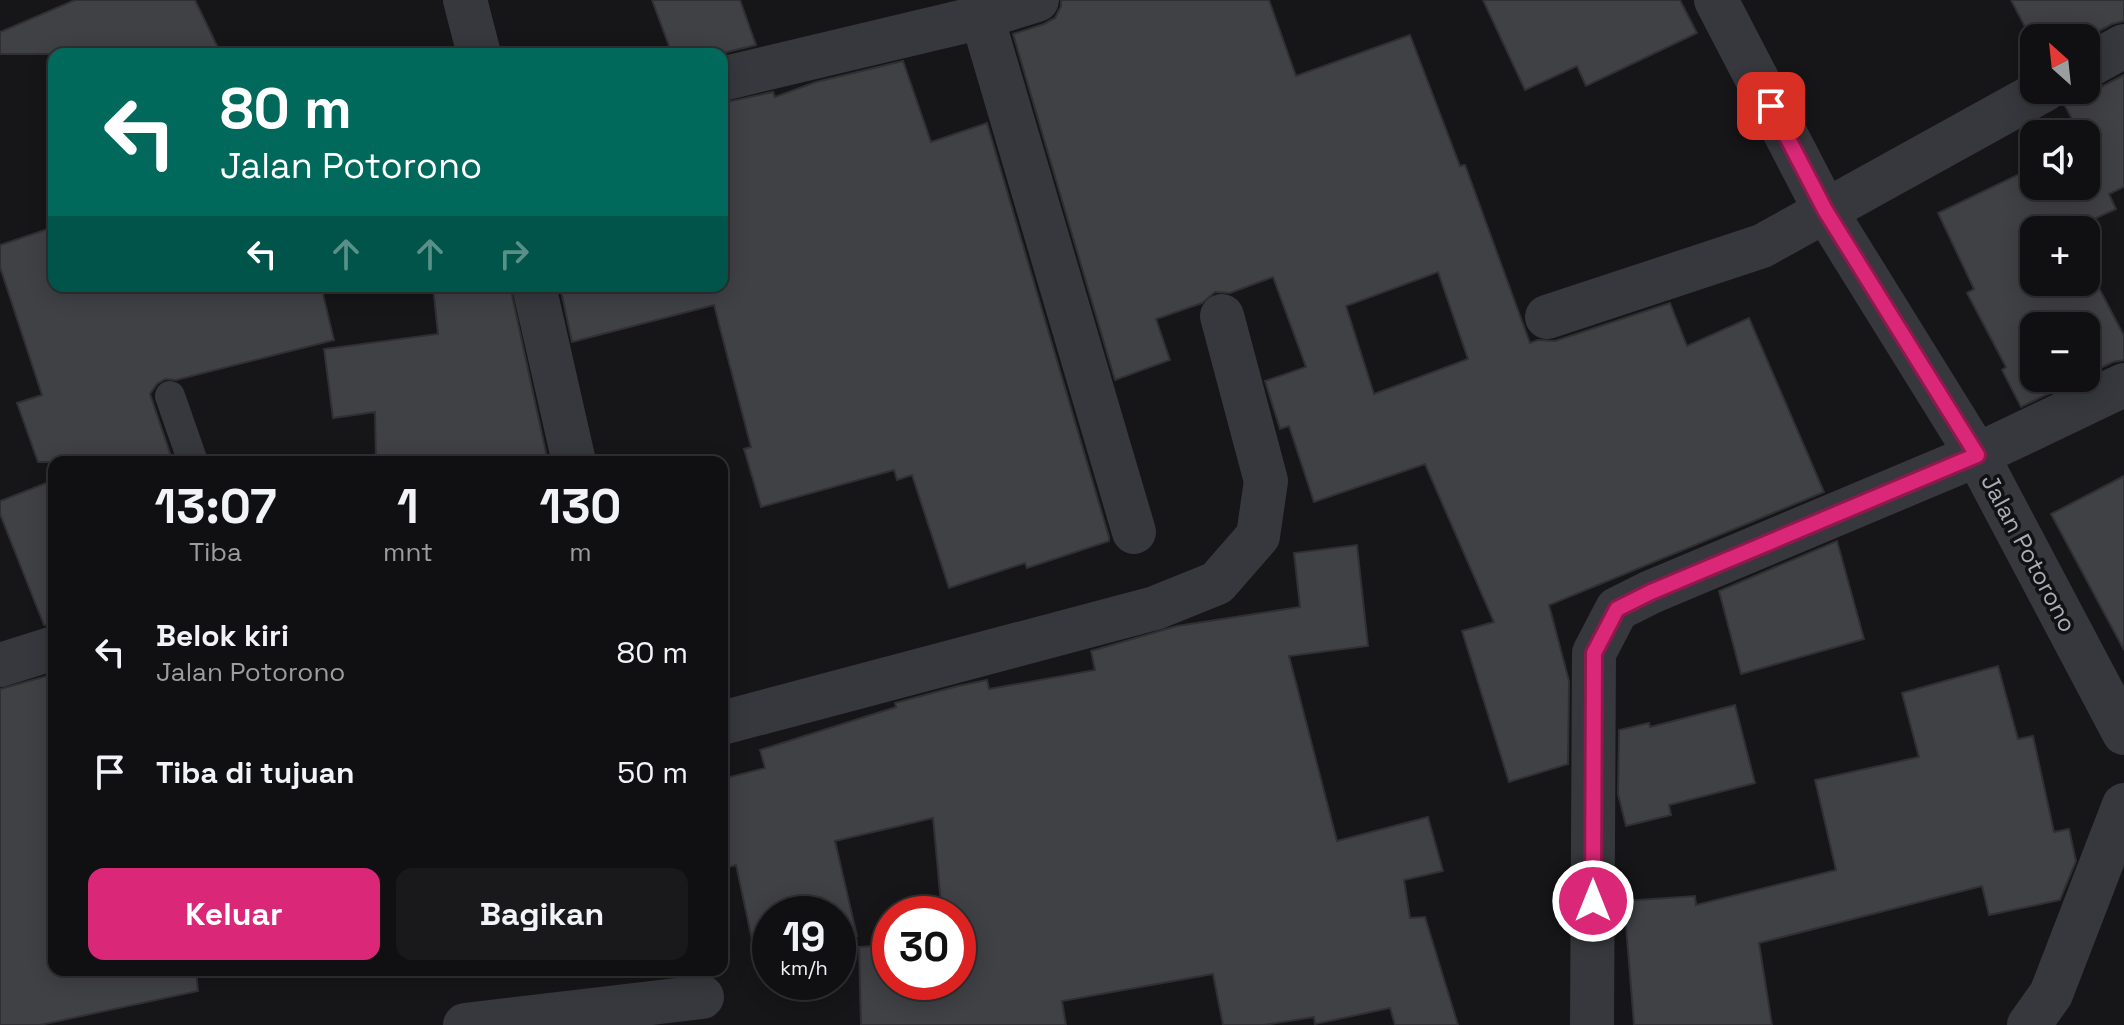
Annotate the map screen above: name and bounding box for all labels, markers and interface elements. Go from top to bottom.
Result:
north arrow [2020,24,2100,104]
map controls [2020,24,2100,392]
pin [1737,72,1805,140]
text: 80 m [220,73,352,144]
icon: left [88,80,192,184]
icon: arrive [1749,84,1793,128]
button: sound [2020,120,2100,200]
text: Jalan Potorono [220,143,482,189]
button: + [2020,216,2100,296]
icon: left [240,232,284,276]
icon: ahead [324,232,368,276]
icon: ahead [408,232,452,276]
icon: right [492,232,536,276]
button: − [2020,312,2100,392]
street label: Jalan Potorono [1974,469,2084,637]
text: 13:07 [155,476,276,537]
text: 1 [397,476,419,537]
text: 130 [539,476,621,537]
text: Tiba [189,535,242,569]
text: mnt [383,535,433,569]
text: m [569,535,592,569]
text: Belok kiri [156,616,289,655]
icon: left [88,630,132,674]
text: 80 m [617,633,688,672]
text: Jalan Potorono [156,655,345,689]
icon: arrive [88,750,132,794]
text: Tiba di tujuan [156,753,355,792]
text: 50 m [617,753,688,792]
position arrow [1551,859,1635,943]
button: Keluar [88,868,380,960]
button: Bagikan [396,868,688,960]
speed limit sign: 30 [872,896,976,1000]
text: 19 [783,912,825,963]
text: km/h [780,955,828,981]

